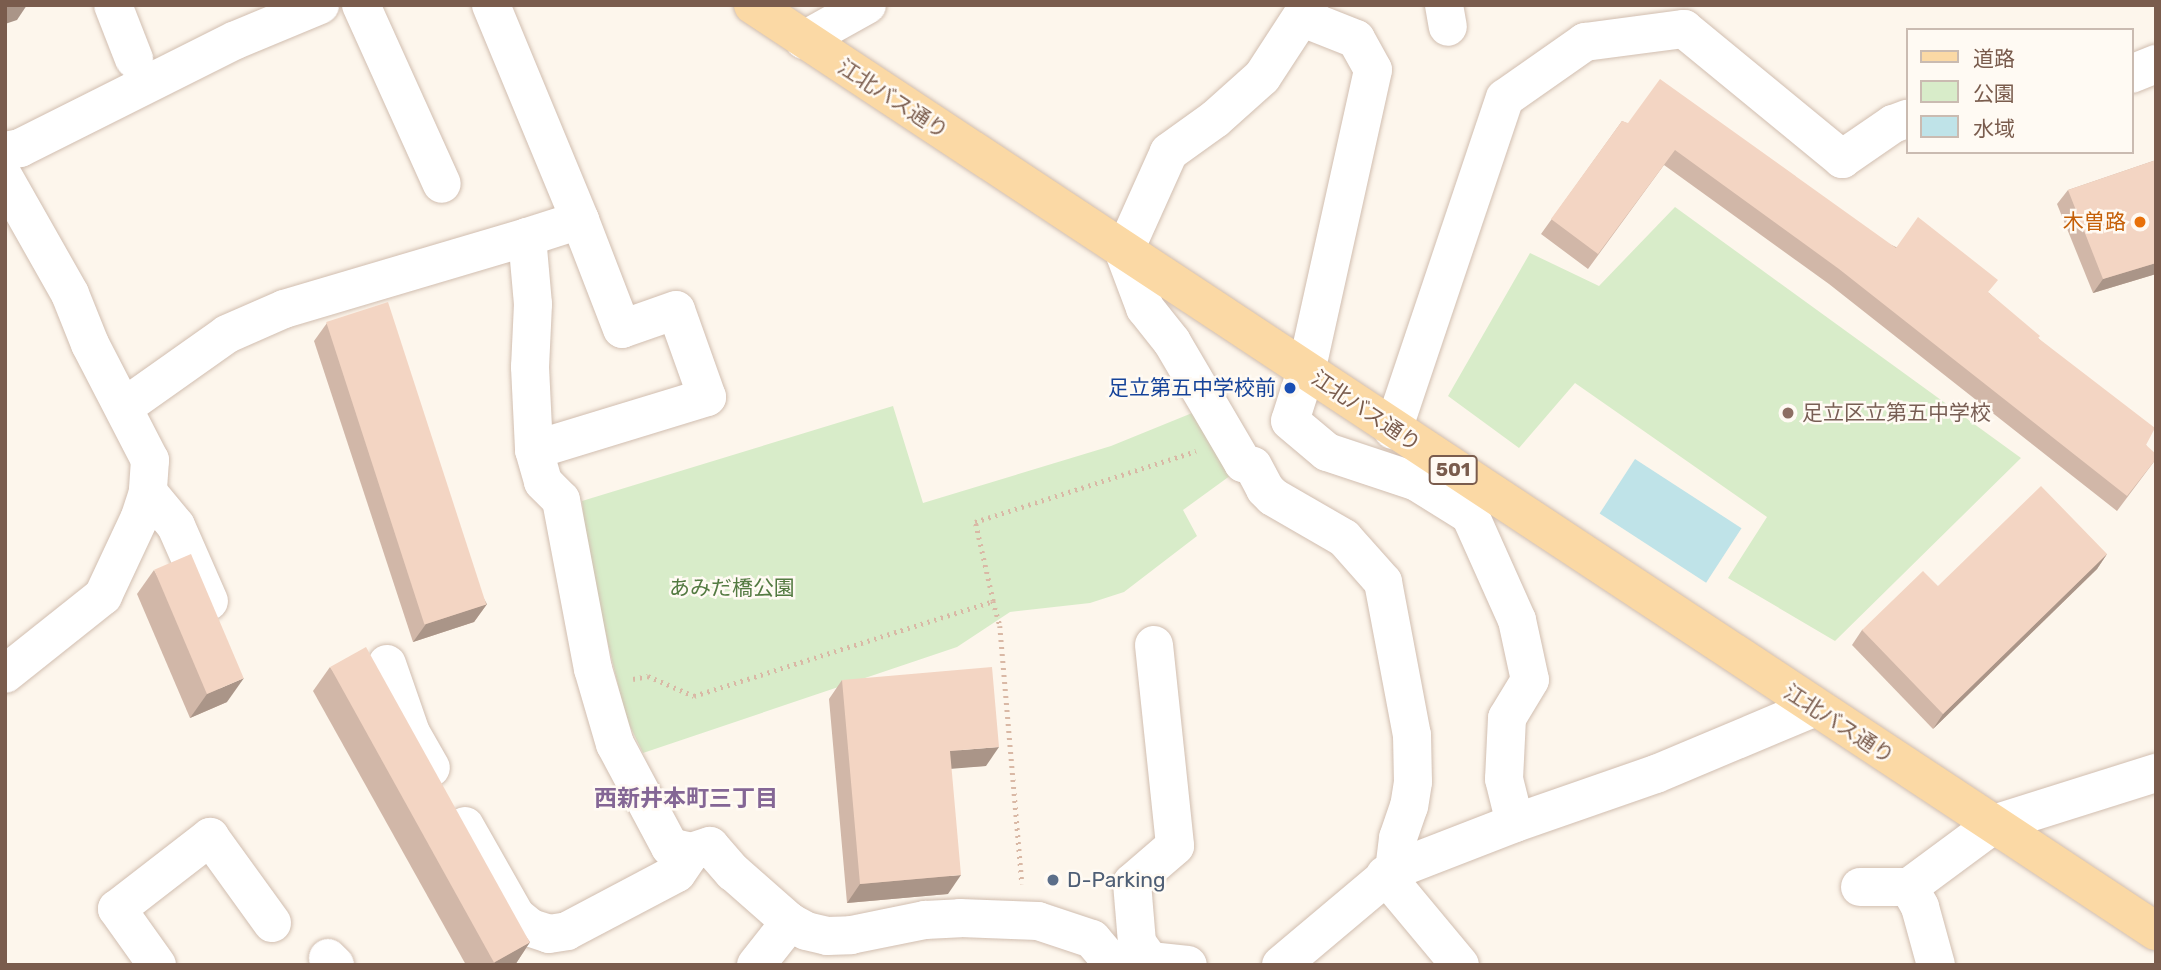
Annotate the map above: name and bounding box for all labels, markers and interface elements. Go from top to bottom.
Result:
legend [1906,28,2133,154]
text: 道路 [1973,46,2015,71]
street label: 江北バス通り [833,54,953,144]
text: 公園 [1973,81,2015,106]
text: 水域 [1973,116,2015,141]
place label: 木曽路 [2063,209,2126,235]
marker: 木曽路 [2132,214,2148,230]
street label: 江北バス通り [1307,365,1425,457]
place label: 足立第五中学校前 [1108,375,1276,401]
marker: 足立第五中学校前 [1282,380,1298,396]
place label: 足立区立第五中学校 [1802,400,1991,426]
marker: 足立区立第五中学校 [1780,405,1796,421]
road number: 501 [1428,454,1478,485]
park label: あみだ橋公園 [669,575,795,601]
street label: 江北バス通り [1779,679,1899,769]
district label: 西新井本町三丁目 [594,784,778,812]
place label: D-Parking [1067,867,1166,893]
marker: D-Parking [1045,872,1061,888]

